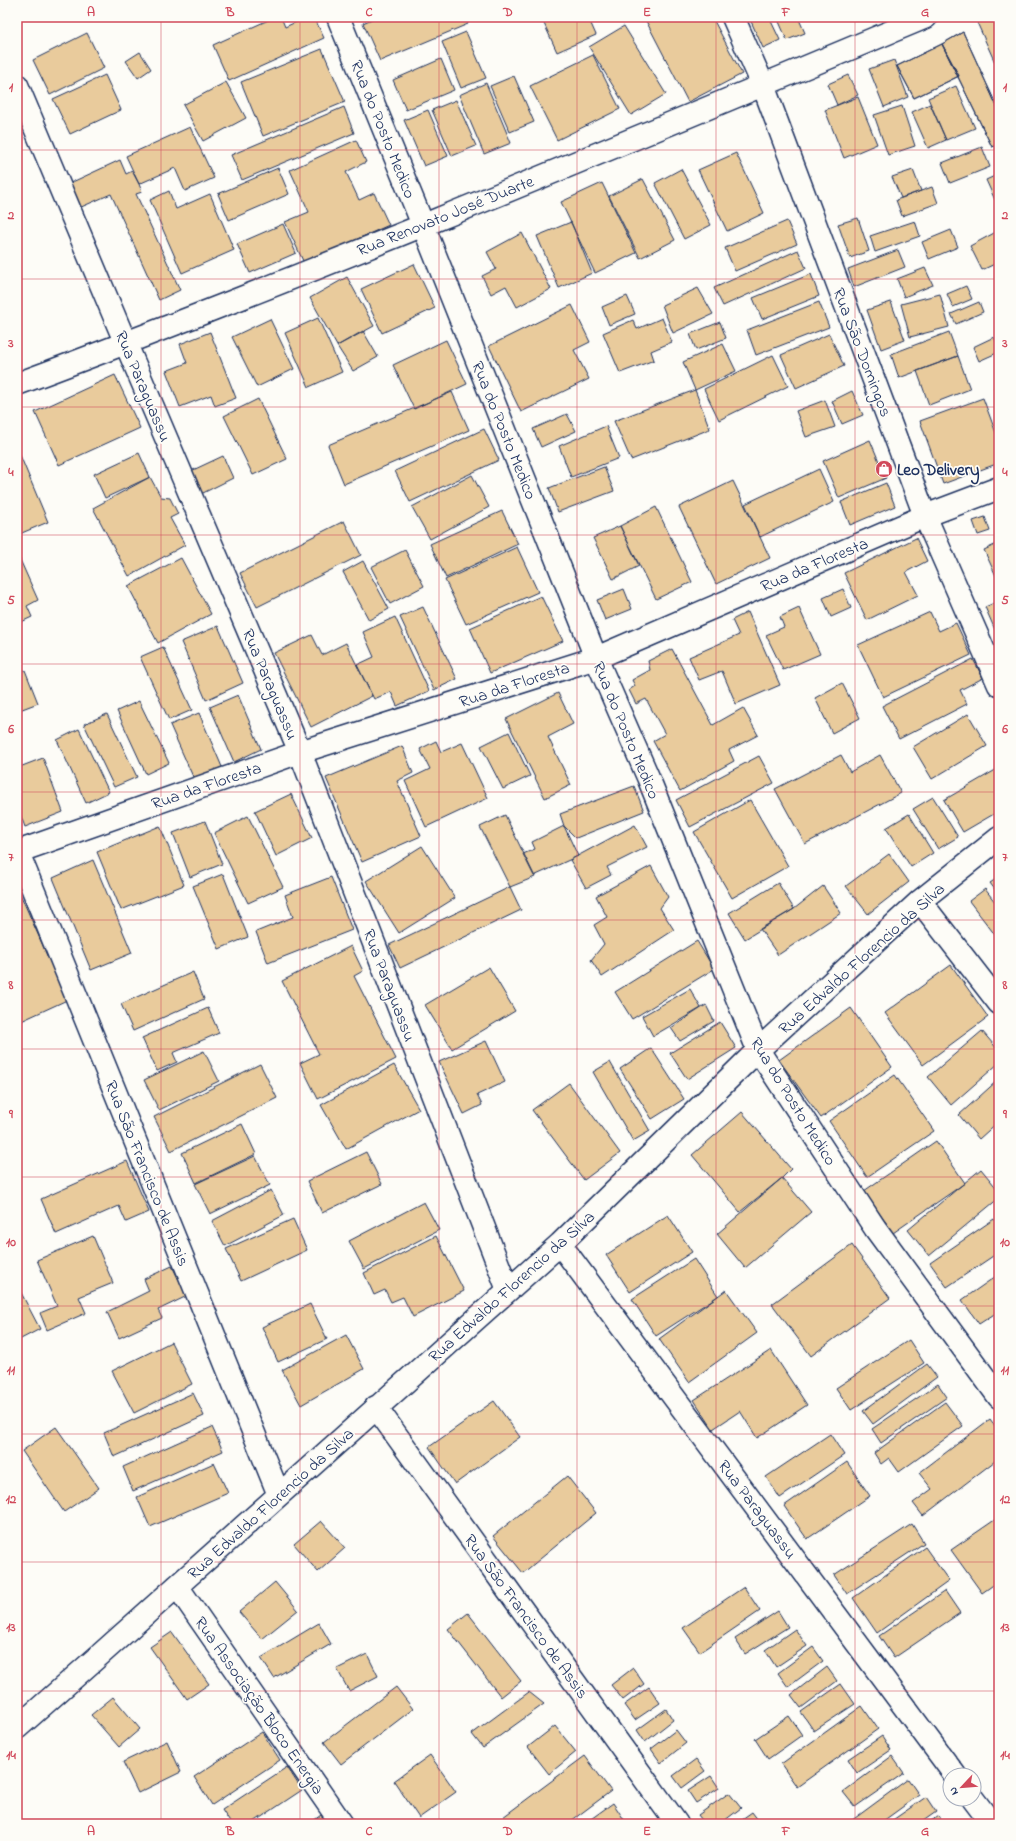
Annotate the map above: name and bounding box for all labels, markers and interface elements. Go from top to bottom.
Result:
text: A [87,3,95,22]
text: B [225,3,235,22]
text: C [365,3,373,22]
text: D [502,3,513,22]
text: E [643,3,651,22]
text: F [781,3,791,22]
text: G [921,3,929,22]
street label: Rua do Posto Medico [343,57,422,203]
text: 1 [9,78,14,97]
text: 1 [1003,78,1008,97]
street label: Rua Renovato José Duarte [353,169,538,263]
text: 2 [7,206,15,225]
text: 2 [1001,206,1009,225]
street label: Rua São Domingos [824,284,898,421]
street label: Rua Paraguassu [106,327,177,447]
text: 3 [7,334,14,353]
text: 3 [1001,334,1008,353]
street label: Rua do Posto Medico [464,358,543,504]
place label: Leo Delivery [897,458,980,485]
shop icon: Leo Delivery [874,459,894,479]
text: 4 [7,463,14,482]
text: 4 [1001,463,1008,482]
street label: Rua da Floresta [757,531,872,599]
text: 5 [7,591,15,610]
text: 5 [1001,591,1009,610]
street label: Rua Paraguassu [233,625,304,745]
street label: Rua da Floresta [456,656,573,715]
street label: Rua do Posto Medico [585,658,666,803]
text: 6 [7,720,14,739]
text: 6 [1001,720,1008,739]
street label: Rua da Floresta [148,756,265,817]
text: 7 [8,848,14,867]
text: 7 [1002,848,1008,867]
street label: Rua Edvaldo Florencio da Silva [773,877,951,1041]
street label: Rua Paraguassu [354,926,421,1046]
text: 8 [8,976,14,995]
text: 8 [1002,976,1008,995]
street label: Rua do Posto Medico [743,1033,842,1171]
street label: Rua São Francisco de Assis [98,1077,195,1270]
text: 9 [8,1105,14,1124]
text: 9 [1002,1105,1008,1124]
street label: Rua Edvaldo Florencio da Silva [423,1205,601,1369]
text: 10 [6,1233,16,1252]
text: 10 [1000,1233,1010,1252]
text: 11 [7,1361,16,1380]
text: 11 [1001,1361,1010,1380]
street label: Rua Edvaldo Florencio da Silva [182,1422,360,1586]
street label: Rua Paraguassu [710,1455,802,1566]
text: 12 [6,1490,17,1509]
text: 12 [1000,1490,1011,1509]
street label: Rua São Francisco de Assis [457,1529,594,1704]
street label: Rua Associação Bloco Energia [186,1612,330,1801]
text: 13 [6,1618,16,1637]
text: 13 [1000,1618,1010,1637]
text: 14 [6,1746,16,1765]
text: 14 [1000,1746,1010,1765]
north arrow [942,1767,982,1807]
text: N [945,1784,963,1798]
text: A [87,1822,95,1841]
text: B [225,1822,235,1841]
text: C [365,1822,373,1841]
text: D [502,1822,513,1841]
text: E [643,1822,651,1841]
text: F [781,1822,791,1841]
text: G [921,1822,929,1841]

